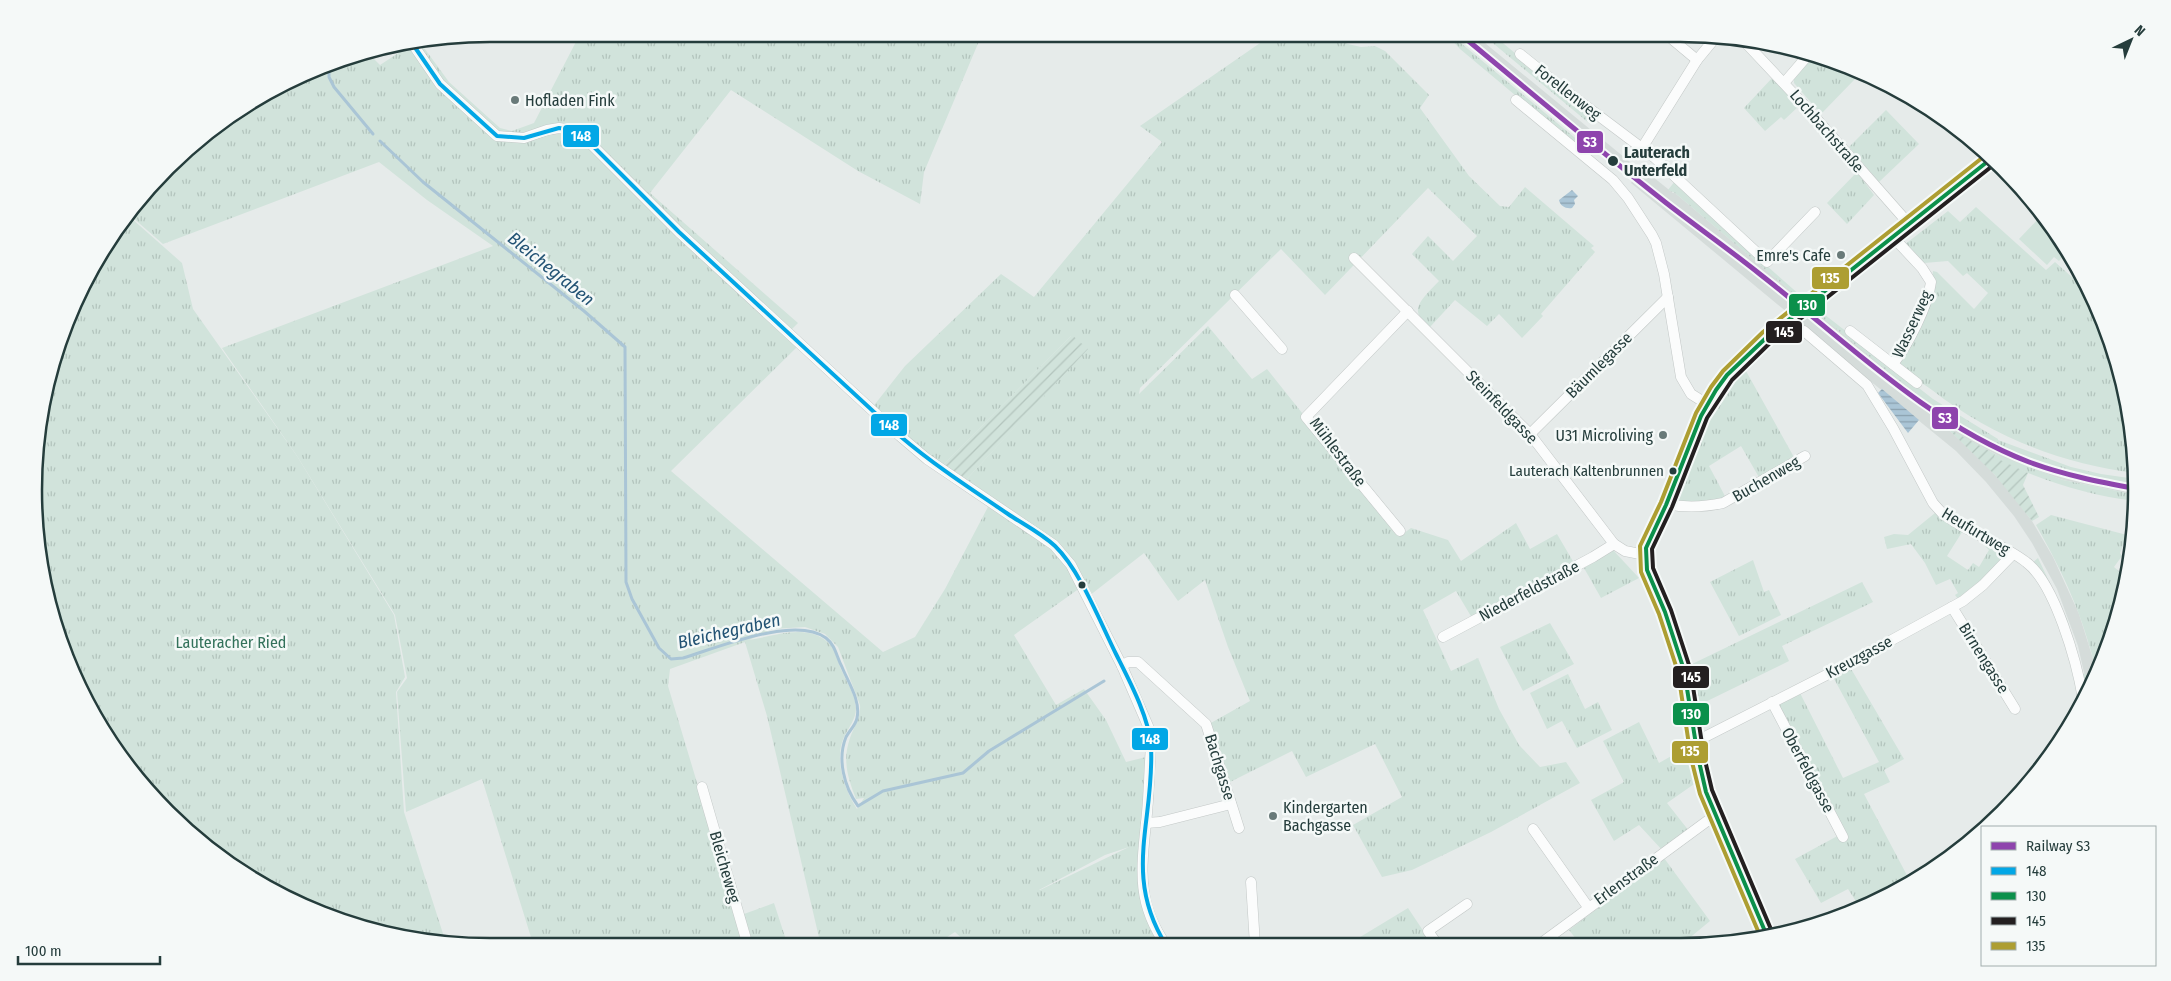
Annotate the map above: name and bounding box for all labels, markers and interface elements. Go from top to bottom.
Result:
north arrow [2106,15,2156,65]
text: N [2131,22,2148,40]
street label: Forellenweg [1531,60,1605,124]
street label: Lochbachstraße [1786,86,1868,176]
place label: Hofladen Fink [525,91,615,110]
marker: Hofladen Fink [509,94,521,106]
line badge: 148 [562,124,600,148]
text: 148 [571,128,592,145]
line badge: S3 [1576,130,1604,154]
text: S3 [1583,134,1597,151]
place label: Lauterach Unterfeld [1624,143,1690,180]
marker: Lauterach Unterfeld [1606,154,1620,168]
water label: Bleichegraben [503,227,599,311]
place label: Emre's Cafe [1756,246,1831,265]
marker: Emre's Cafe [1835,249,1847,261]
line badge: 135 [1811,266,1850,290]
text: 135 [1820,270,1840,287]
street label: Wasserweg [1888,287,1936,361]
line badge: 130 [1788,293,1826,317]
text: 130 [1797,297,1817,314]
line badge: 145 [1765,320,1803,344]
text: 145 [1774,324,1794,341]
street label: Bäumlegasse [1562,328,1636,402]
street label: Steinfeldgasse [1462,366,1542,448]
line badge: S3 [1931,406,1959,430]
text: S3 [1938,410,1952,427]
line badge: 148 [870,413,908,437]
street label: Mühlestraße [1306,414,1370,490]
text: 148 [879,417,900,434]
place label: U31 Microliving [1556,426,1653,445]
marker: U31 Microliving [1657,429,1669,441]
street label: Buchenweg [1729,452,1803,506]
place label: Lauterach Kaltenbrunnen [1509,462,1664,480]
marker: Lauterach Kaltenbrunnen [1668,466,1678,476]
street label: Heufurtweg [1939,503,2014,559]
street label: Niederfeldstraße [1476,557,1582,625]
unlabelled marker [1077,580,1087,590]
water label: Bleichegraben [675,608,783,654]
street label: Birnengasse [1955,619,2013,697]
street label: Kreuzgasse [1823,632,1896,682]
park label: Lauteracher Ried [176,633,286,652]
line badge: 145 [1672,665,1710,689]
text: 145 [1681,669,1701,686]
line badge: 130 [1672,702,1710,726]
text: 130 [1681,706,1701,723]
street label: Oberfeldgasse [1778,724,1838,816]
line badge: 148 [1131,727,1169,751]
text: 148 [1140,731,1161,748]
street label: Bachgasse [1201,732,1239,802]
line badge: 135 [1671,740,1709,764]
text: 135 [1680,743,1700,760]
place label: Kindergarten Bachgasse [1283,798,1368,835]
marker: Kindergarten Bachgasse [1267,810,1279,822]
legend [1981,826,2156,966]
street label: Bleicheweg [706,829,744,906]
text: Railway S3 [2026,837,2091,855]
street label: Erlenstraße [1590,849,1662,909]
text: 148 [2026,862,2047,880]
text: 130 [2026,887,2046,905]
text: 145 [2026,912,2046,930]
scale bar [18,934,160,966]
text: 135 [2026,937,2046,955]
text: 100 m [25,942,62,960]

